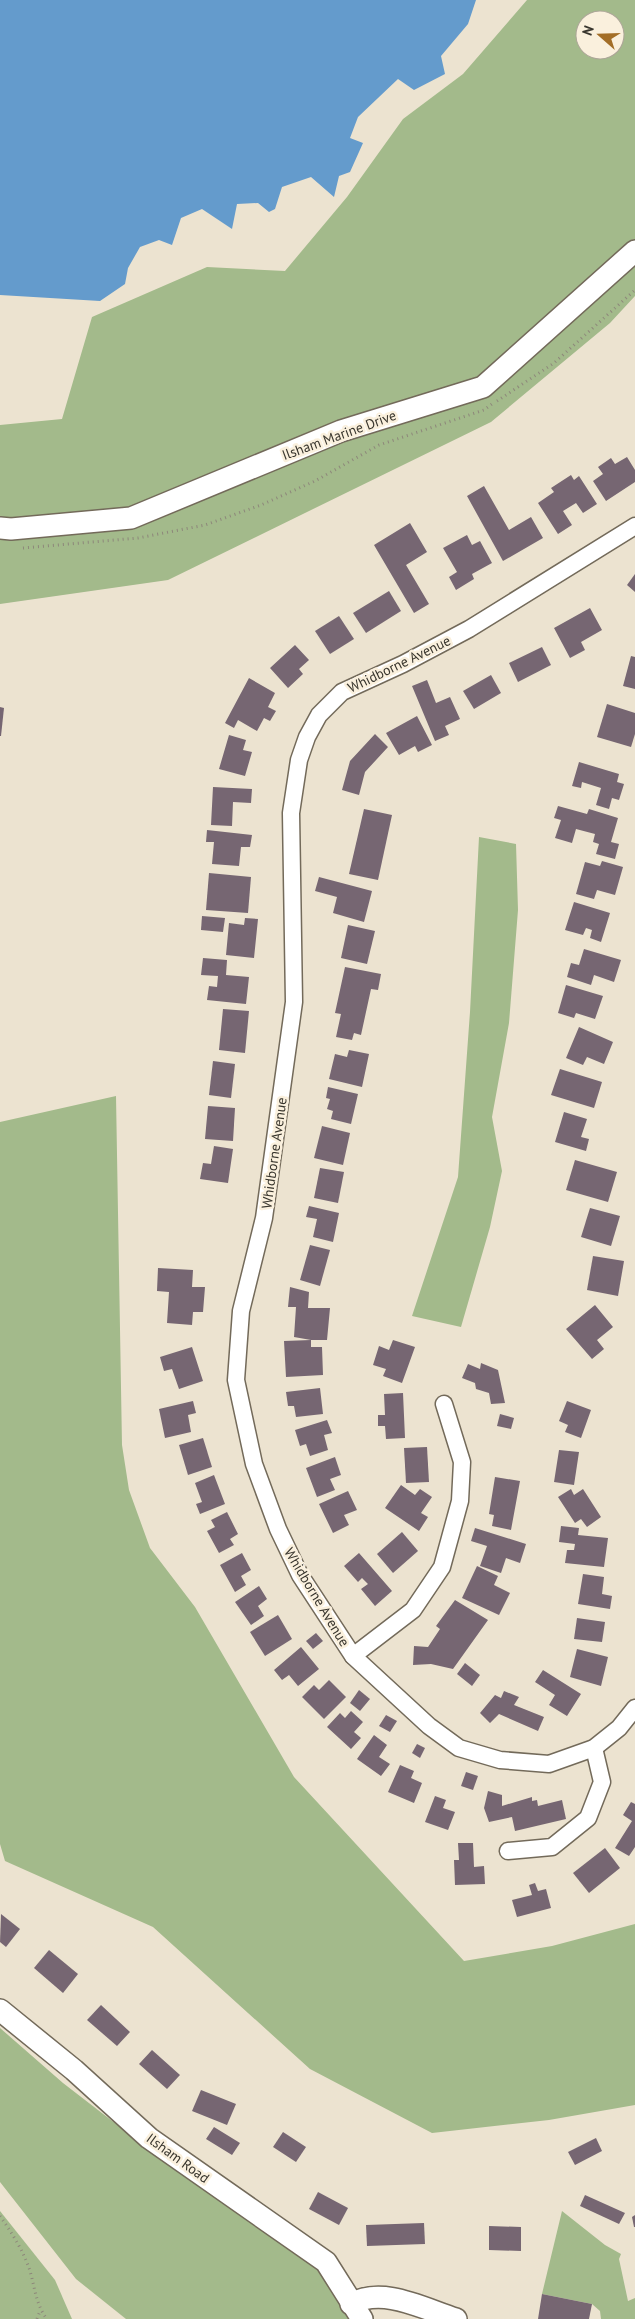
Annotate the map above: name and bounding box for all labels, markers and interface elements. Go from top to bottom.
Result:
north arrow [575,10,625,60]
text: N [578,23,598,38]
street label: Ilsham Marine Drive [279,406,399,464]
street label: Whidborne Avenue [345,631,453,697]
street label: Whidborne Avenue [257,1096,291,1210]
street label: Whidborne Avenue [280,1544,354,1650]
street label: Ilsham Road [143,2129,213,2187]

